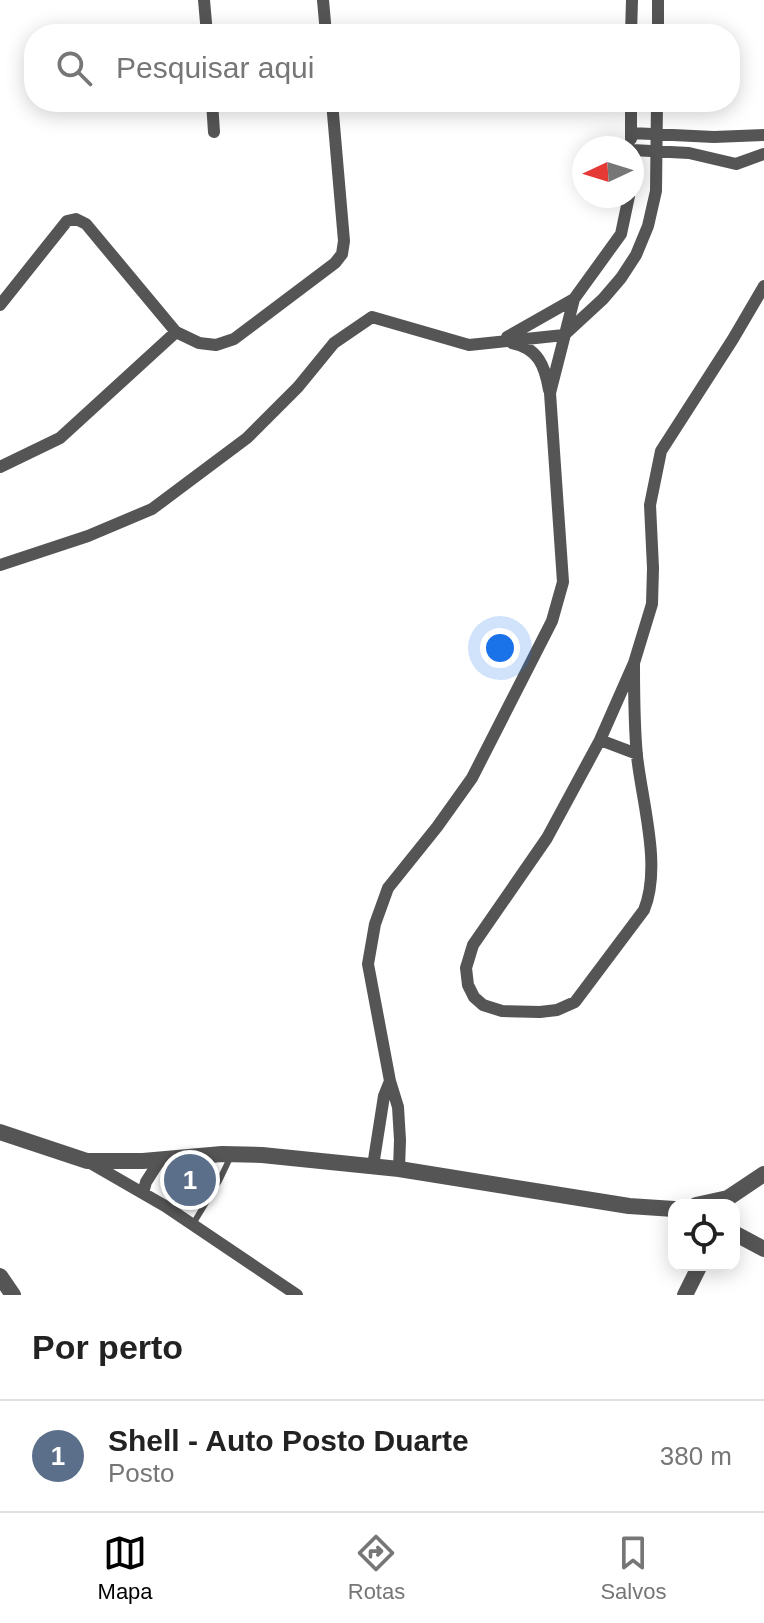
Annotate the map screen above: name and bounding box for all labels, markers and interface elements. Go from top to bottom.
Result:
search box [24,24,740,112]
icon: search [52,46,96,90]
text: Pesquisar aqui [116,51,314,84]
north arrow [572,136,644,208]
your location [480,628,520,668]
pin: 1 [164,1150,216,1210]
map controls [668,1199,740,1271]
button: locate [668,1199,740,1271]
text: Por perto [32,1328,183,1366]
text: Shell - Auto Posto Duarte [108,1424,469,1457]
text: 1 [51,1441,65,1471]
text: 380 m [660,1441,732,1471]
text: Posto [108,1458,175,1488]
tab: Mapa [98,1531,153,1605]
tab: Rotas [348,1531,405,1605]
tab: Salvos [600,1531,666,1605]

